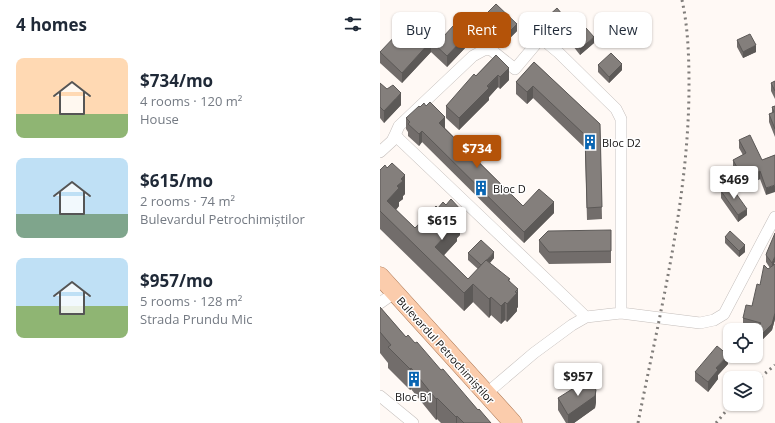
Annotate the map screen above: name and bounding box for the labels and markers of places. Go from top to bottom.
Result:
building icon: Bloc D2 [581,133,599,151]
pin: $734 [453,135,501,169]
place label: Bloc D2 [602,135,641,150]
pin: $469 [710,166,758,200]
building icon: Bloc D [472,179,490,197]
place label: Bloc D [493,181,526,196]
pin: $615 [418,207,466,241]
pin: $957 [554,363,602,397]
building icon: Bloc B1 [405,370,423,388]
place label: Bloc B1 [395,389,433,404]

